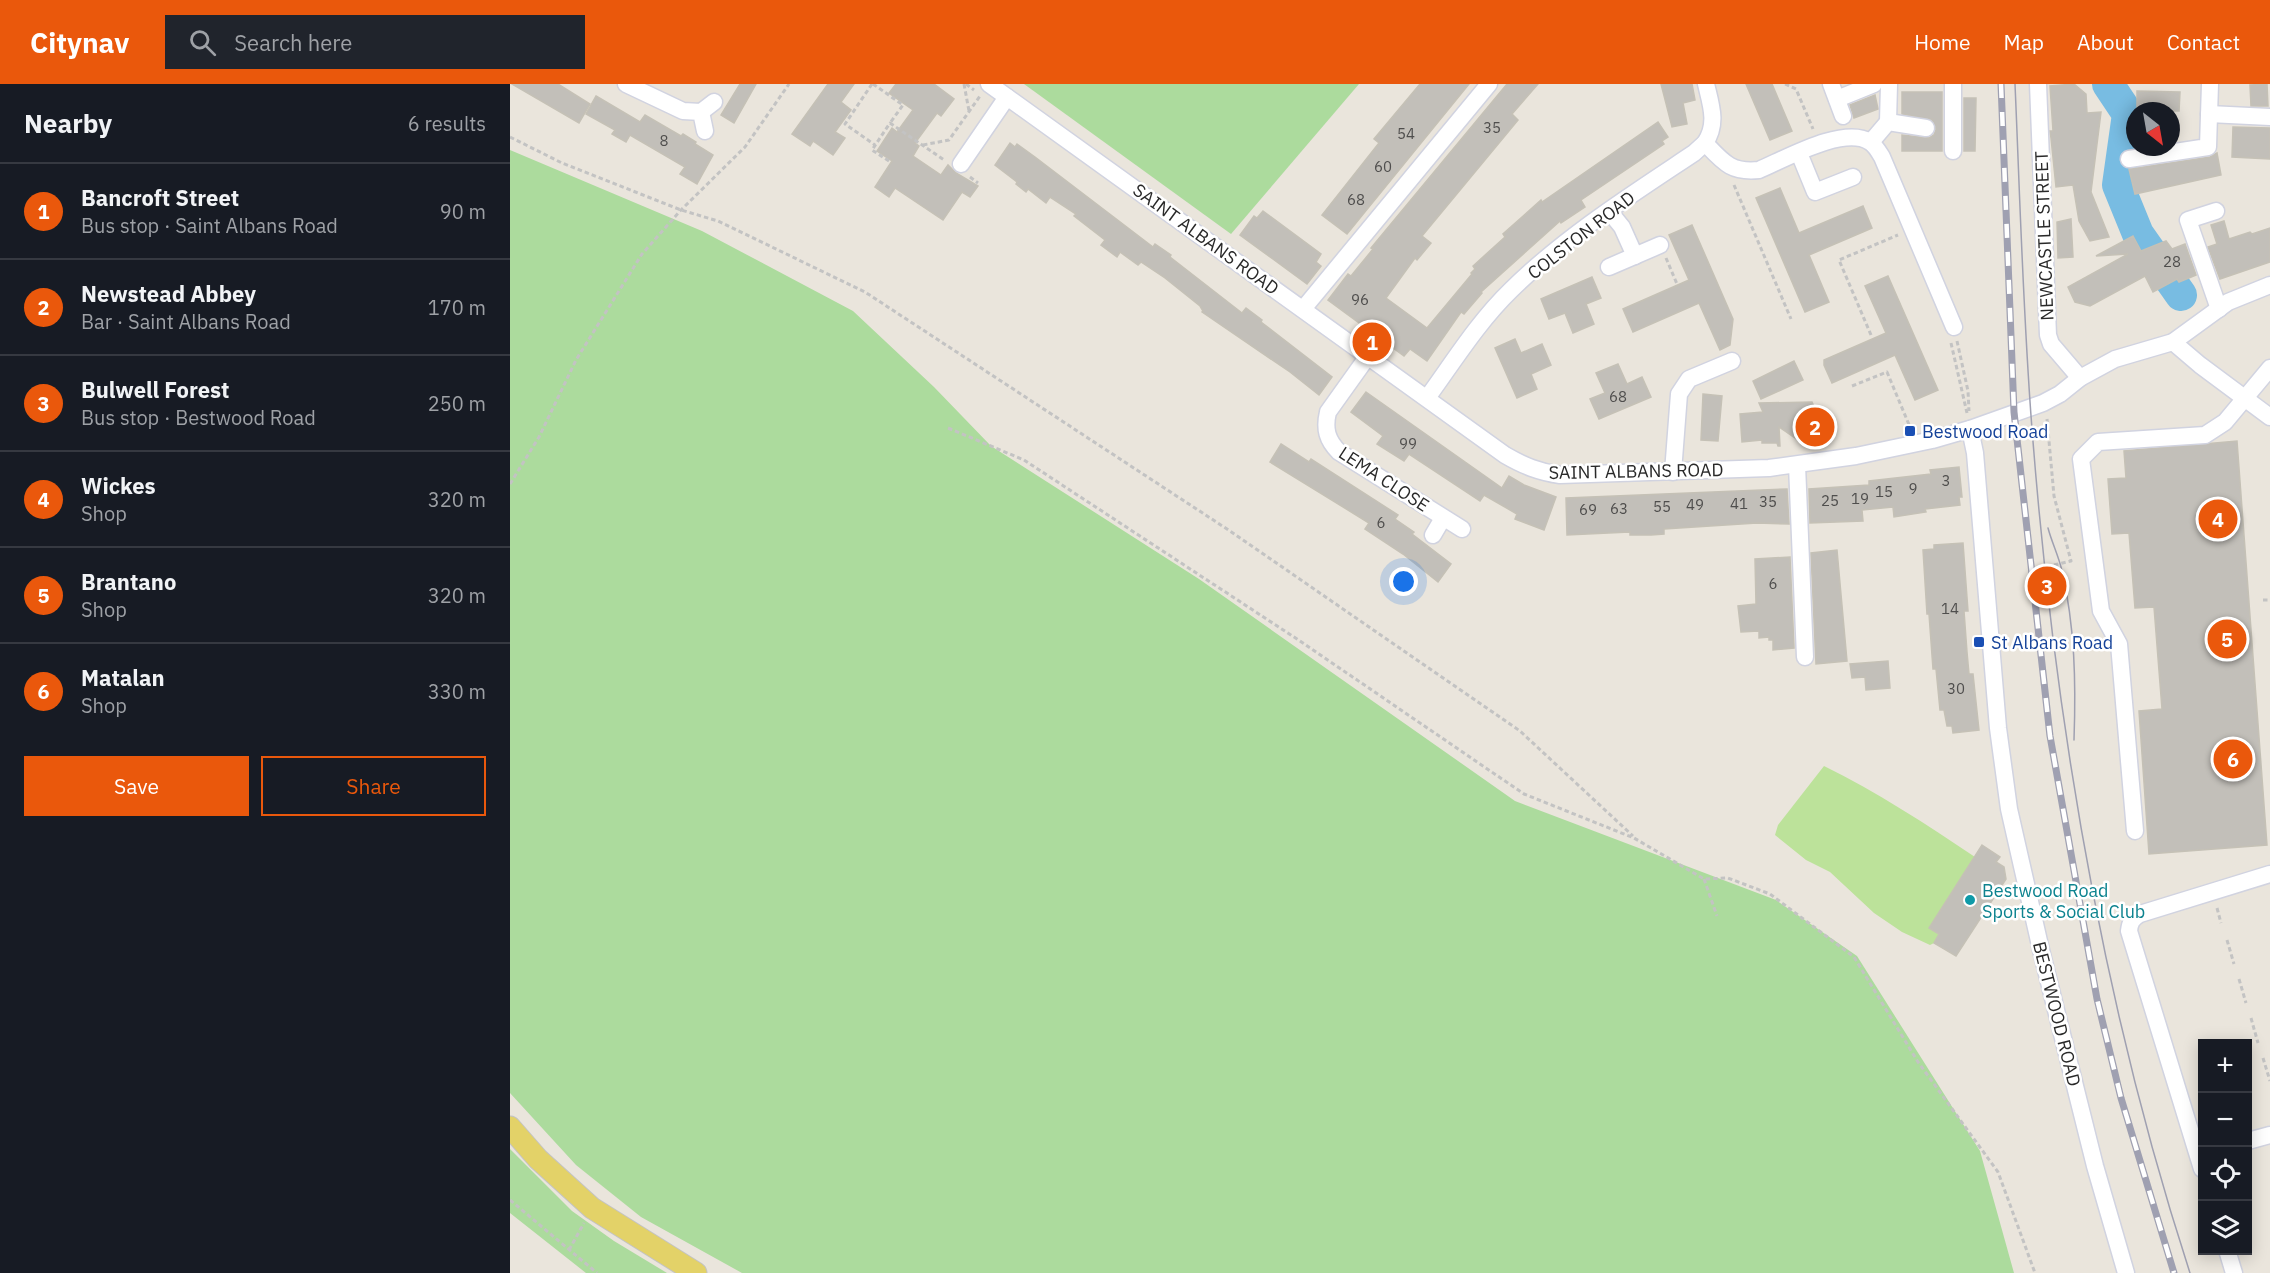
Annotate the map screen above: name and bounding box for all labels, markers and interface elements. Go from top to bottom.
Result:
search box [165,15,585,69]
text: Citynav [30,24,129,61]
icon: search [186,26,219,59]
text: Search here [234,28,352,57]
text: Home [1914,28,1971,56]
text: Map [2004,28,2044,56]
text: About [2077,28,2134,56]
text: Contact [2167,28,2240,56]
north arrow [2126,102,2180,156]
text: Nearby [24,106,112,140]
text: 6 results [408,110,486,137]
house number: 35 [1483,118,1501,137]
house number: 54 [1397,124,1415,143]
house number: 8 [659,131,669,150]
street label: NEWCASTLE STREET [2030,151,2058,321]
house number: 60 [1374,157,1392,176]
street label: SAINT ALBANS ROAD [1128,178,1284,300]
text: Bancroft Street [81,183,239,212]
street label: COLSTON ROAD [1523,186,1639,284]
house number: 68 [1347,190,1365,209]
text: 1 [38,198,50,225]
text: 90 m [440,198,486,225]
text: Bus stop · Saint Albans Road [81,212,338,239]
house number: 28 [2163,252,2181,271]
text: Newstead Abbey [81,279,256,308]
house number: 96 [1351,290,1369,309]
text: 2 [38,294,50,321]
text: 170 m [428,294,486,321]
text: Bar · Saint Albans Road [81,308,291,335]
pin: 1 [1352,320,1392,364]
text: Bulwell Forest [81,375,229,404]
house number: 68 [1609,387,1627,406]
text: 3 [38,390,50,417]
text: 250 m [428,390,486,417]
text: Bus stop · Bestwood Road [81,404,316,431]
pin: 2 [1796,404,1834,450]
place label: Bestwood Road [1922,420,2049,443]
marker: Bestwood Road [1903,424,1917,438]
house number: 99 [1399,434,1417,453]
street label: LEMA CLOSE [1334,441,1434,517]
street label: SAINT ALBANS ROAD [1548,458,1724,484]
text: Wickes [81,471,156,500]
house number: 3 [1941,471,1951,490]
house number: 9 [1908,479,1918,498]
house number: 15 [1875,482,1893,501]
text: 4 [38,486,50,513]
text: 320 m [428,486,486,513]
house number: 19 [1851,489,1869,508]
house number: 25 [1821,491,1839,510]
house number: 35 [1759,492,1777,511]
house number: 41 [1730,494,1748,513]
house number: 49 [1686,495,1704,514]
pin: 4 [2198,496,2238,542]
house number: 55 [1653,497,1671,516]
house number: 63 [1610,499,1628,518]
text: Shop [81,500,127,527]
house number: 69 [1579,500,1597,519]
house number: 6 [1376,513,1386,532]
pin: 3 [2028,564,2066,608]
text: Brantano [81,567,176,596]
your location [1389,567,1418,596]
house number: 6 [1768,574,1778,593]
text: 5 [38,582,50,609]
text: 320 m [428,582,486,609]
text: Shop [81,596,127,623]
house number: 14 [1941,599,1959,618]
pin: 5 [2208,616,2246,662]
place label: St Albans Road [1991,631,2113,654]
marker: St Albans Road [1972,635,1986,649]
text: Matalan [81,663,165,692]
text: 6 [38,678,50,705]
text: 330 m [428,678,486,705]
house number: 30 [1947,679,1965,698]
text: Shop [81,692,127,719]
pin: 6 [2214,736,2252,782]
button: Save [24,756,249,816]
button: Share [261,756,486,816]
place label: Bestwood Road Sports & Social Club [1982,879,2145,923]
marker: Bestwood Road Sports & Social Club [1963,893,1977,907]
street label: BESTWOOD ROAD [2028,939,2086,1089]
map controls [2198,1039,2252,1255]
button: + [2198,1039,2252,1093]
button: − [2198,1093,2252,1147]
button: locate [2198,1147,2252,1201]
button: layers [2198,1201,2252,1255]

